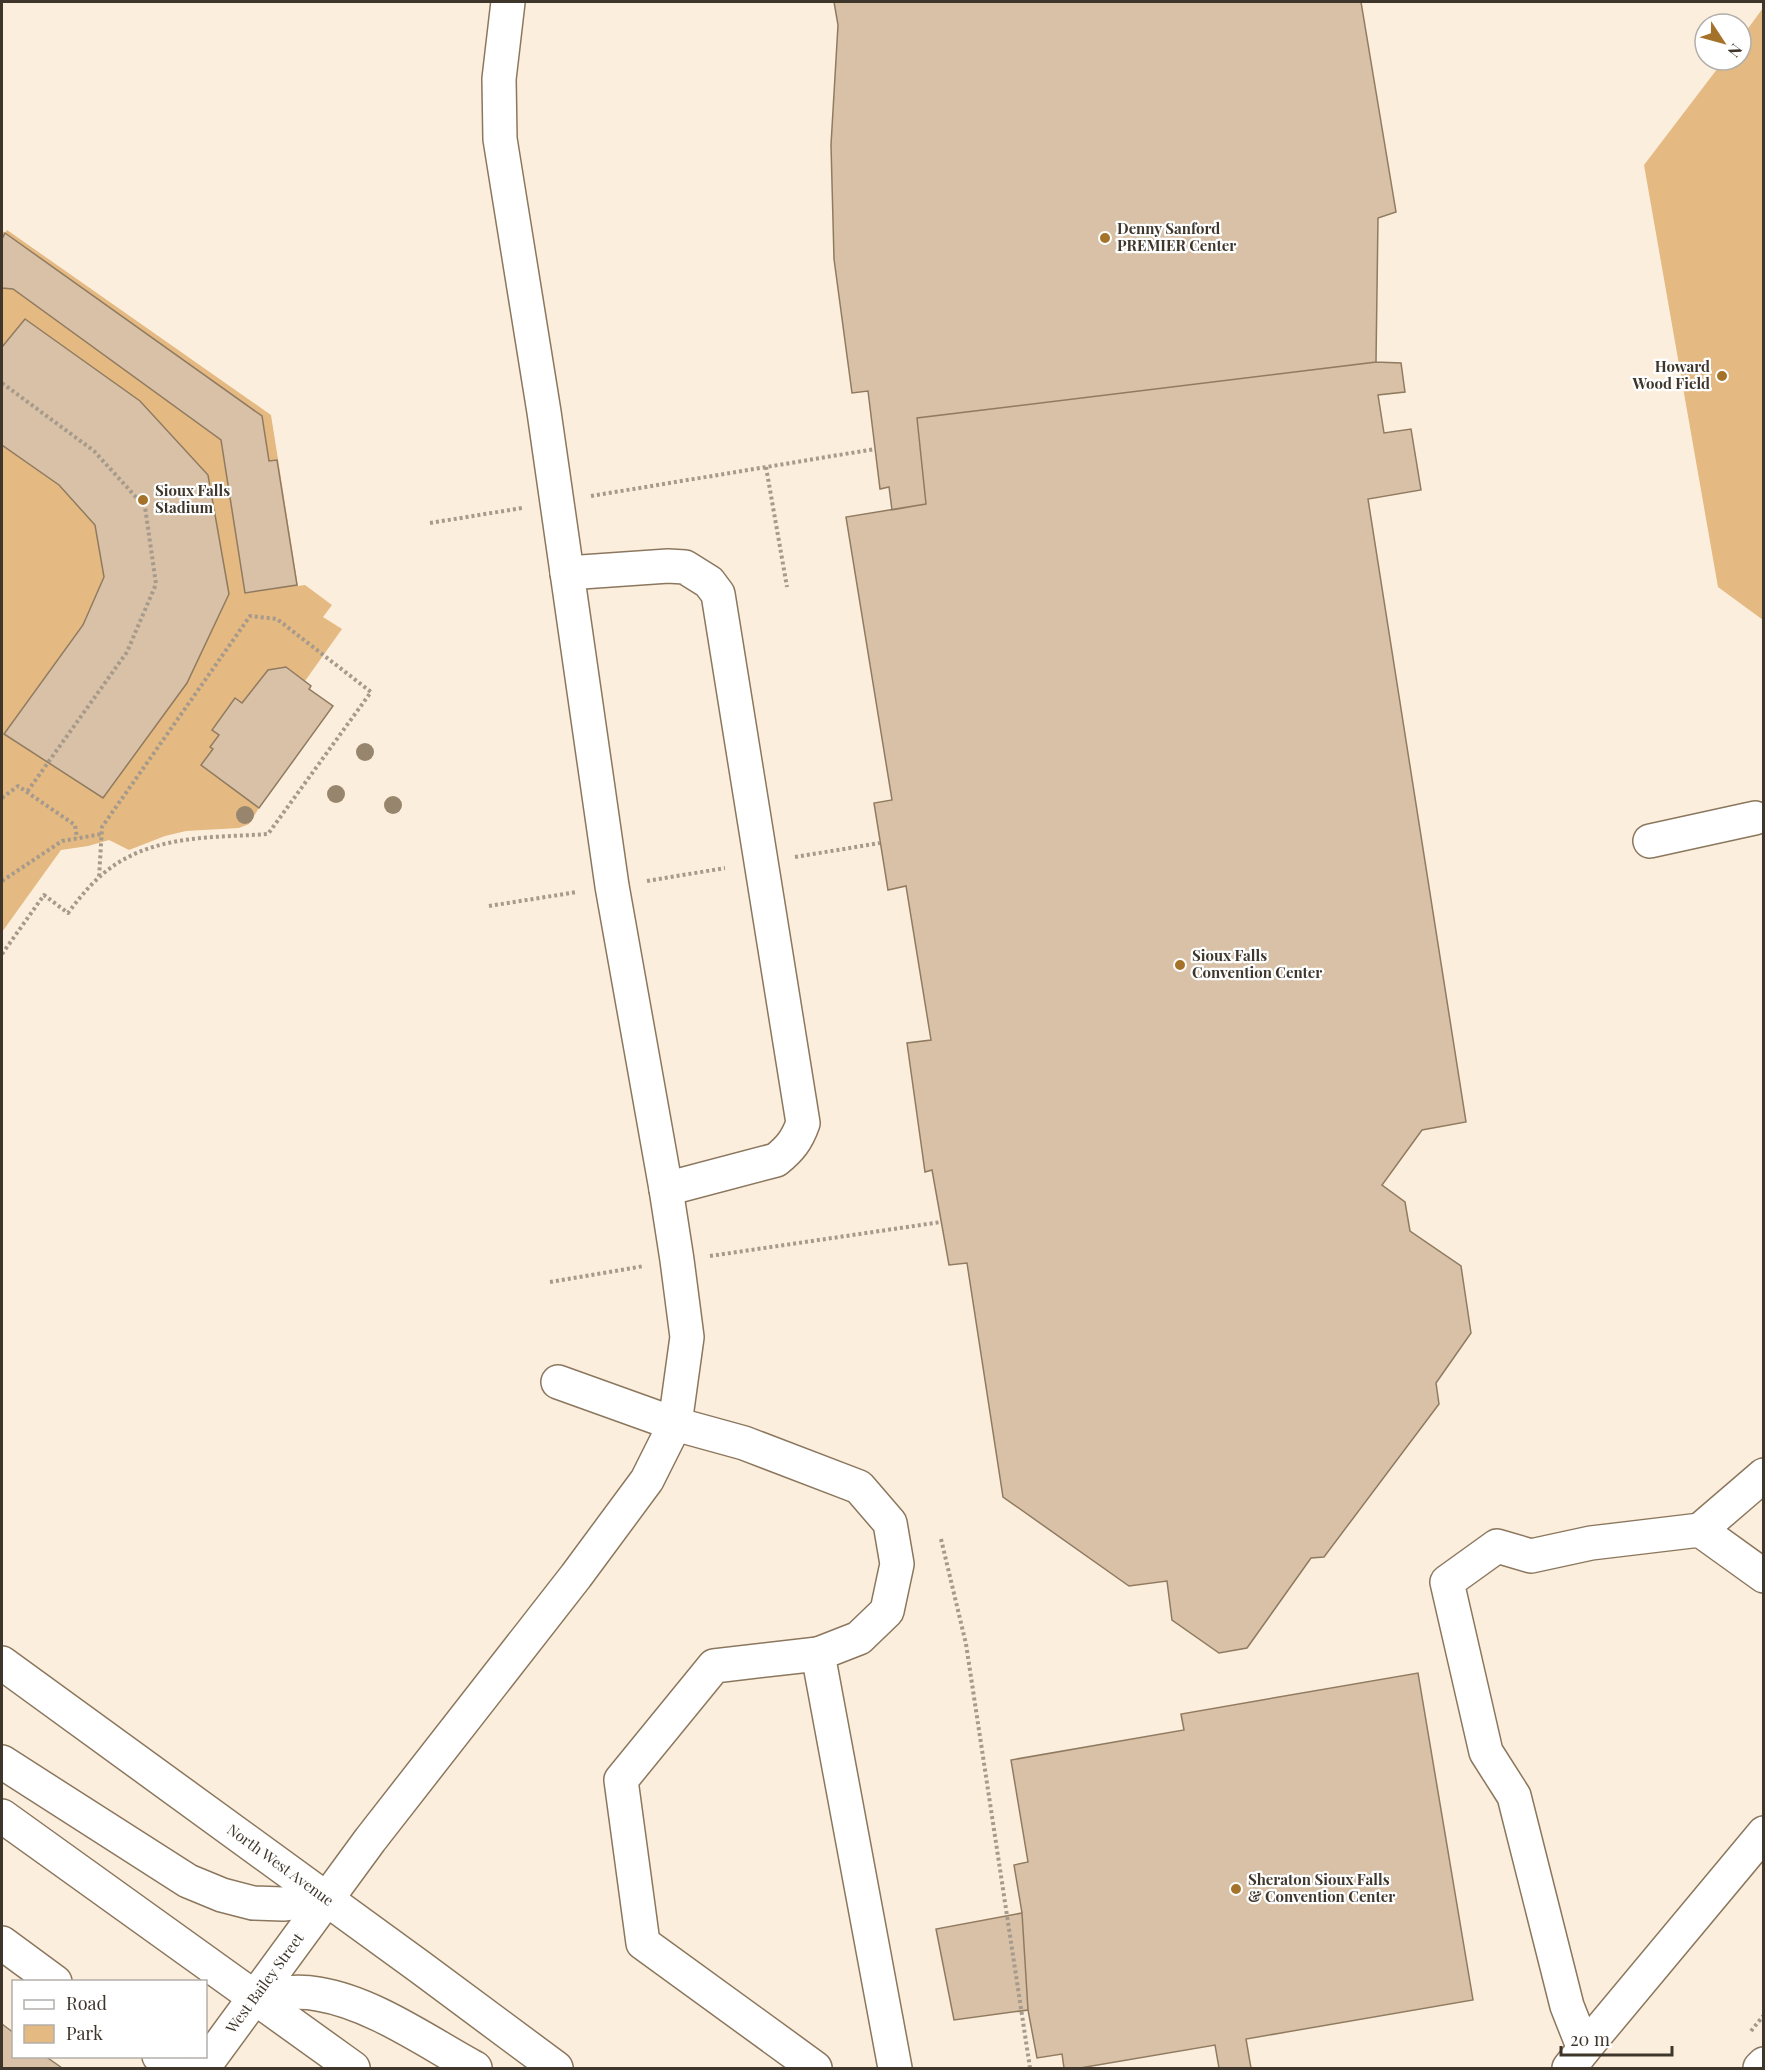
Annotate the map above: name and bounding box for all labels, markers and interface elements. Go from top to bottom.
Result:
north arrow [1693,12,1753,72]
text: N [1723,40,1747,62]
place label: Denny Sanford PREMIER Center [1117,218,1236,255]
marker: Denny Sanford PREMIER Center [1098,231,1112,245]
place label: Howard Wood Field [1631,356,1710,393]
marker: Howard Wood Field [1715,369,1729,383]
place label: Sioux Falls Stadium [155,480,230,517]
marker: Sioux Falls Stadium [136,493,150,507]
place label: Sioux Falls Convention Center [1192,945,1322,982]
marker: Sioux Falls Convention Center [1173,958,1187,972]
street label: North West Avenue [223,1819,338,1910]
place label: Sheraton Sioux Falls & Convention Center [1248,1869,1395,1906]
marker: Sheraton Sioux Falls & Convention Center [1229,1882,1243,1896]
street label: West Bailey Street [220,1928,308,2038]
legend [12,1980,207,2058]
text: Road [66,1991,107,2015]
scale bar [1561,2019,1672,2057]
text: Park [66,2021,103,2045]
text: 20 m [1570,2027,1610,2051]

